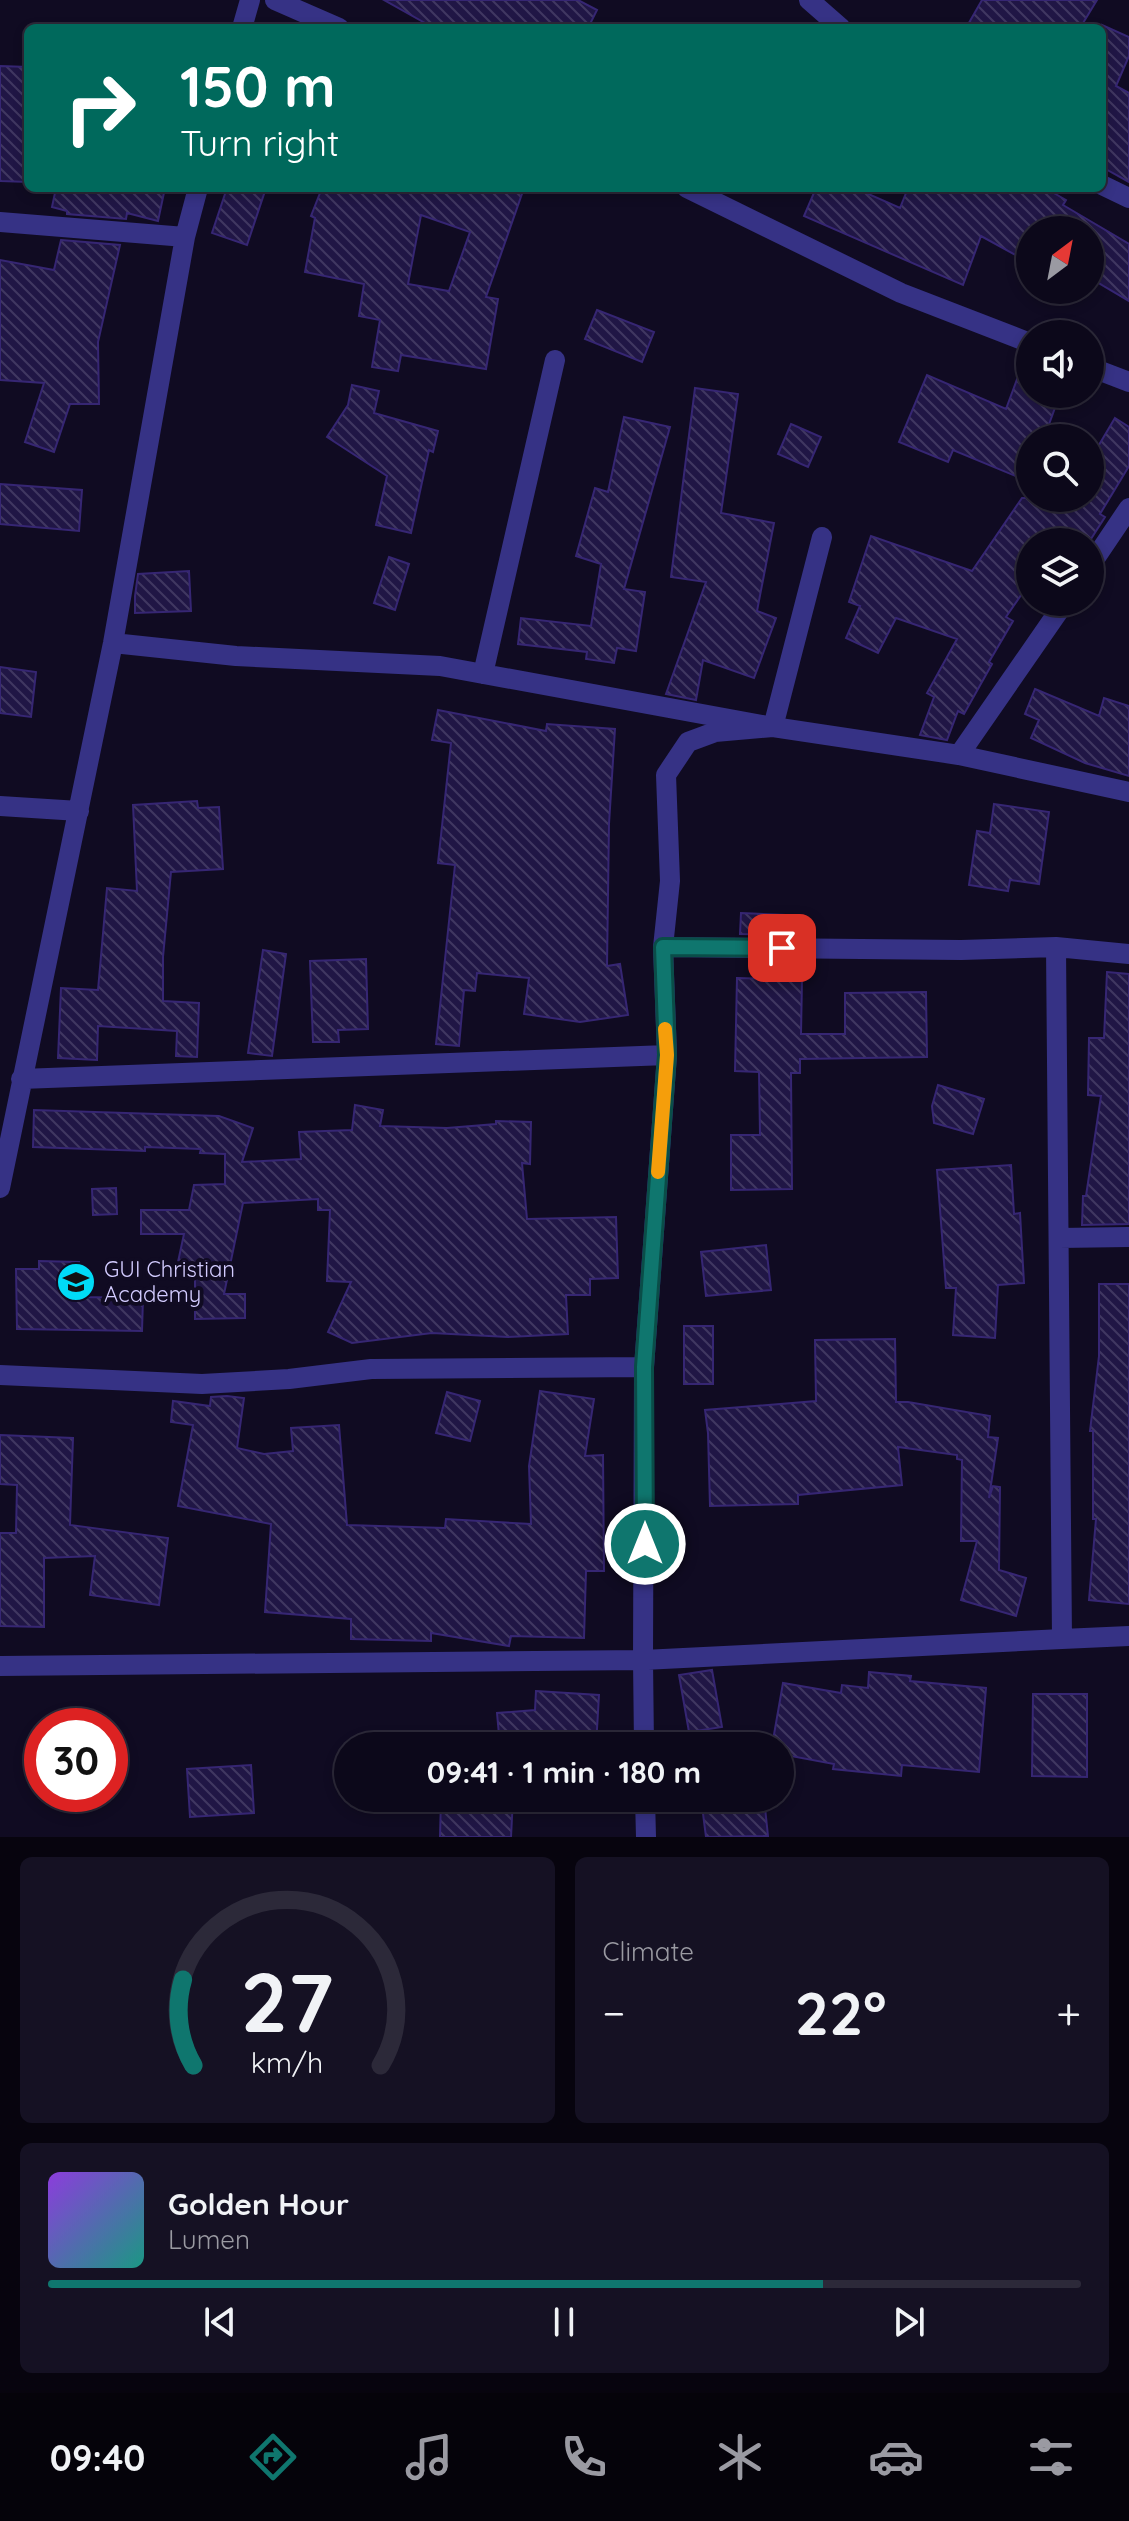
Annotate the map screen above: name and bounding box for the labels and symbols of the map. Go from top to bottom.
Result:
north arrow [1016,216,1104,304]
pin [748,914,816,982]
place label: GUI Christian Academy [104,1255,235,1308]
school or university icon: GUI Christian Academy [55,1261,97,1303]
position arrow [603,1502,687,1586]
speed limit sign: 30 [24,1708,128,1812]

